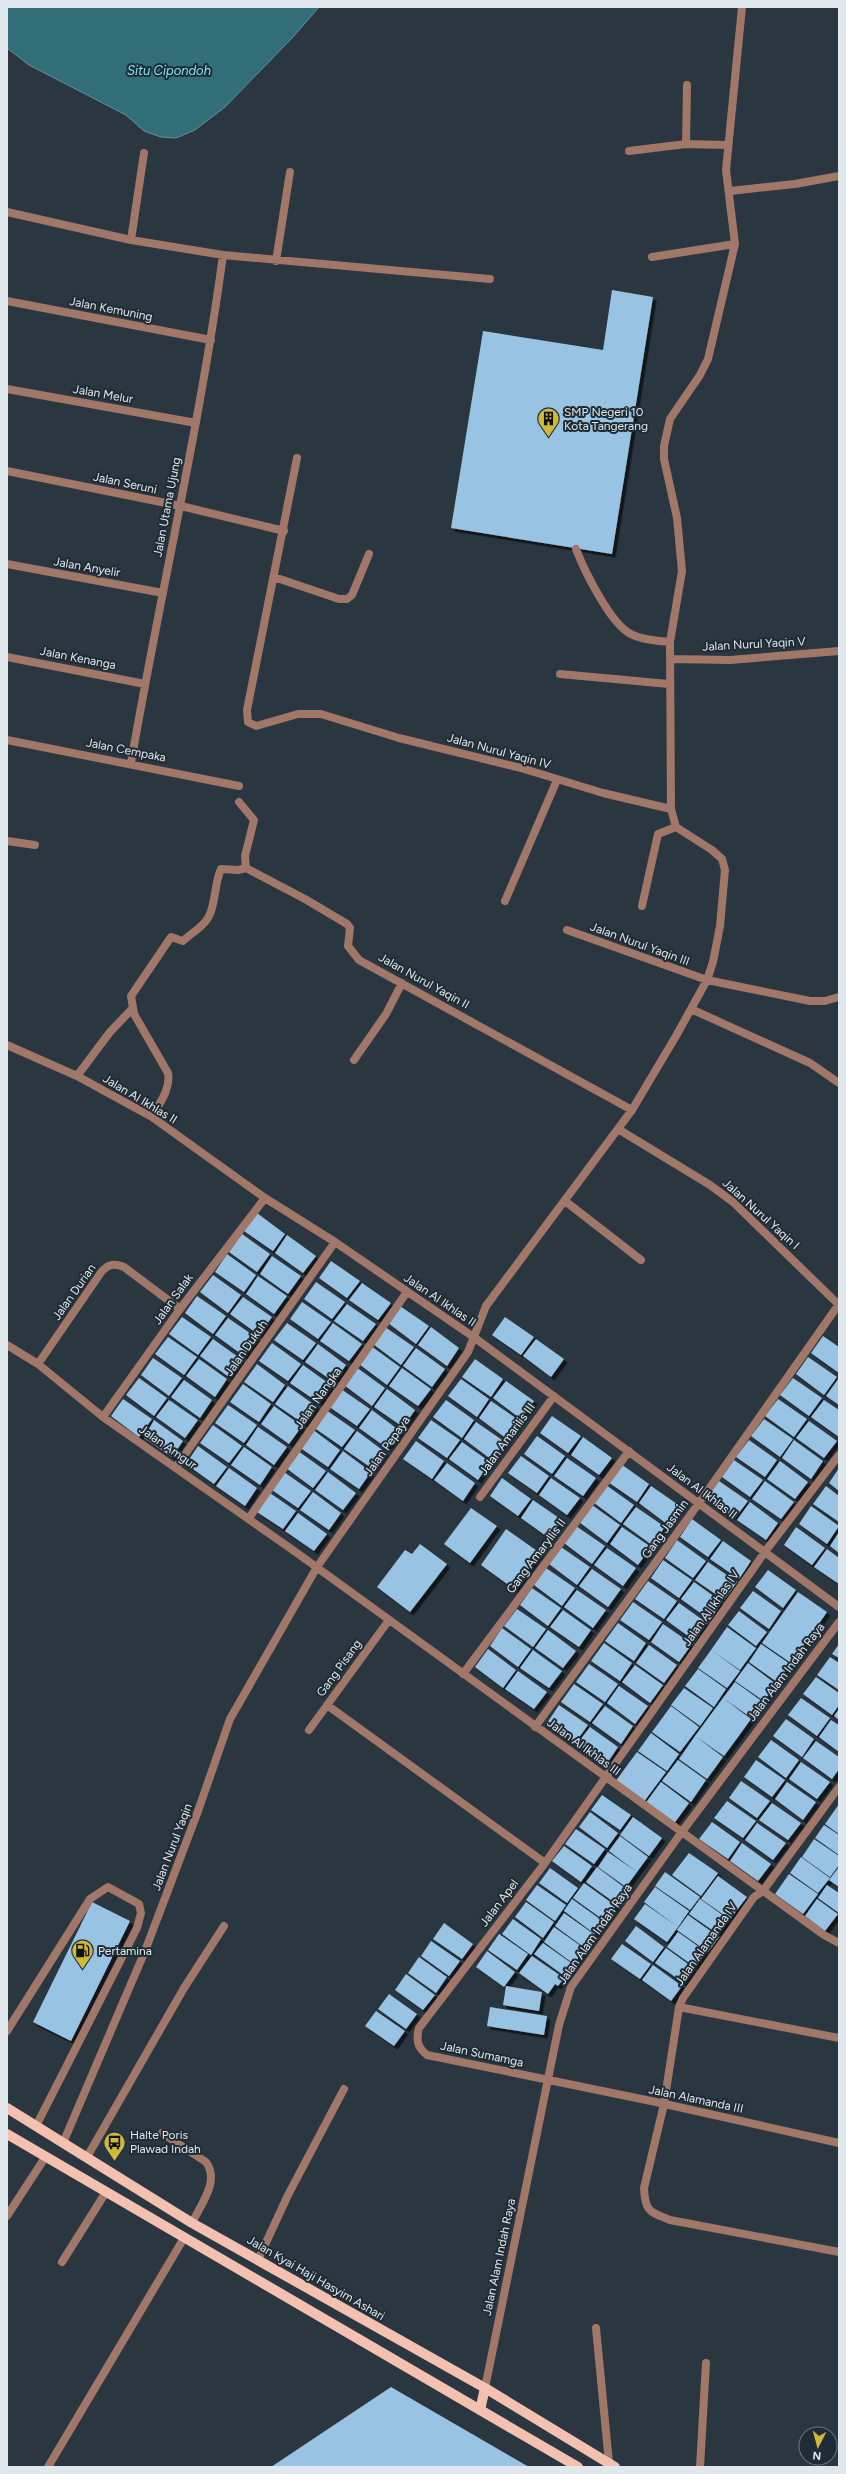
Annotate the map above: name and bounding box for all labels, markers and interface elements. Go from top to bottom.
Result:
water label: Situ Cipondoh [127,63,211,78]
street label: Jalan Kemuning [68,294,154,324]
street label: Jalan Melur [72,382,134,406]
place label: SMP Negeri 10 Kota Tangerang [564,405,648,433]
building icon: SMP Negeri 10 Kota Tangerang [535,406,561,439]
street label: Jalan Utama Ujung [150,456,184,558]
street label: Jalan Seruni [92,469,158,497]
street label: Jalan Anyelir [52,554,122,580]
street label: Jalan Nurul Yaqin V [702,634,807,654]
street label: Jalan Kenanga [39,644,117,672]
street label: Jalan Nurul Yaqin IV [446,730,553,772]
street label: Jalan Cempaka [85,735,167,765]
street label: Jalan Nurul Yaqin III [588,919,692,969]
street label: Jalan Nurul Yaqin II [376,950,472,1012]
street label: Jalan Al Ikhlas II [100,1071,180,1127]
street label: Jalan Nurul Yaqin I [720,1176,802,1252]
street label: Jalan Durian [50,1261,99,1323]
street label: Jalan Salak [150,1271,196,1327]
street label: Jalan Al Ikhlas II [401,1271,479,1329]
street label: Jalan Dukuh [222,1317,271,1379]
street label: Jalan Nangka [292,1365,344,1431]
street label: Jalan Amarilis III [476,1400,538,1478]
street label: Jalan Pepaya [361,1414,413,1478]
street label: Jalan Amgur [137,1422,199,1472]
street label: Jalan Al Ikhlas II [664,1460,740,1522]
street label: Gang Jasmin [639,1497,691,1561]
street label: Gang Amaryllis II [503,1516,569,1596]
street label: Jalan Al Ikhlas IV [680,1567,743,1649]
street label: Jalan Alam Indah Raya [744,1620,828,1724]
street label: Gang Pisang [314,1637,364,1699]
street label: Jalan Al Ikhlas III [545,1716,623,1778]
street label: Jalan Nurul Yaqin [149,1801,195,1893]
street label: Jalan Apel [477,1877,521,1929]
street label: Jalan Alam Indah Raya [555,1881,635,1987]
street label: Jalan Alamanda IV [672,1899,740,1988]
fuel station icon: Pertamina [69,1938,95,1971]
place label: Pertamina [98,1944,152,1958]
street label: Jalan Sumamga [439,2038,525,2070]
street label: Jalan Alamanda III [647,2082,745,2116]
place label: Halte Poris Plawad Indah [130,2128,201,2156]
bus stop icon: Halte Poris Plawad Indah [102,2129,128,2162]
street label: Jalan Alam Indah Raya [480,2197,518,2317]
street label: Jalan Kyai Haji Hasyim Ashari [245,2233,387,2323]
north arrow [798,2426,838,2466]
text: N [812,2449,822,2462]

